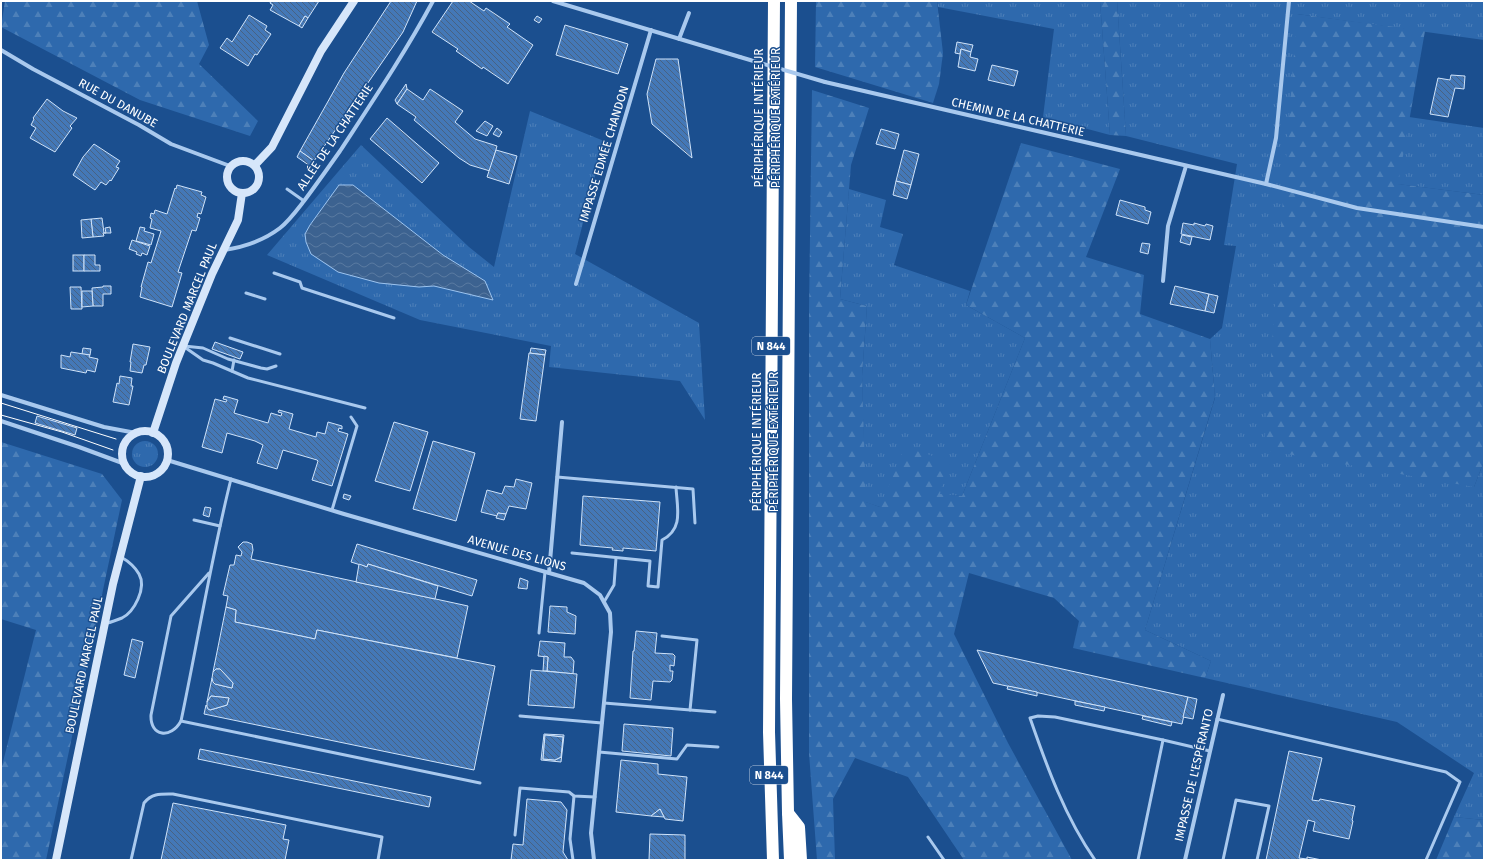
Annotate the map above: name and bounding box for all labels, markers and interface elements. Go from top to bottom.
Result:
street label: PÉRIPHÉRIQUE INTÉRIEUR [751,48,766,188]
street label: PÉRIPHÉRIQUE EXTÉRIEUR [768,48,783,188]
street label: RUE DU DANUBE [76,76,160,130]
street label: ALLÉE DE LA CHATTERIE [293,81,376,193]
street label: IMPASSE EDMÉE CHANDON [576,84,631,224]
street label: CHEMIN DE LA CHATTERIE [950,95,1086,139]
street label: BOULEVARD MARCEL PAUL [154,240,220,376]
road number: N 844 [752,337,790,355]
street label: PÉRIPHÉRIQUE INTÉRIEUR [749,372,764,512]
street label: PÉRIPHÉRIQUE EXTÉRIEUR [766,372,781,512]
street label: AVENUE DES LIONS [466,532,568,574]
street label: BOULEVARD MARCEL PAUL [63,595,105,735]
street label: IMPASSE DE L'ESPÉRANTO [1171,707,1216,843]
road number: N 844 [750,766,788,784]

